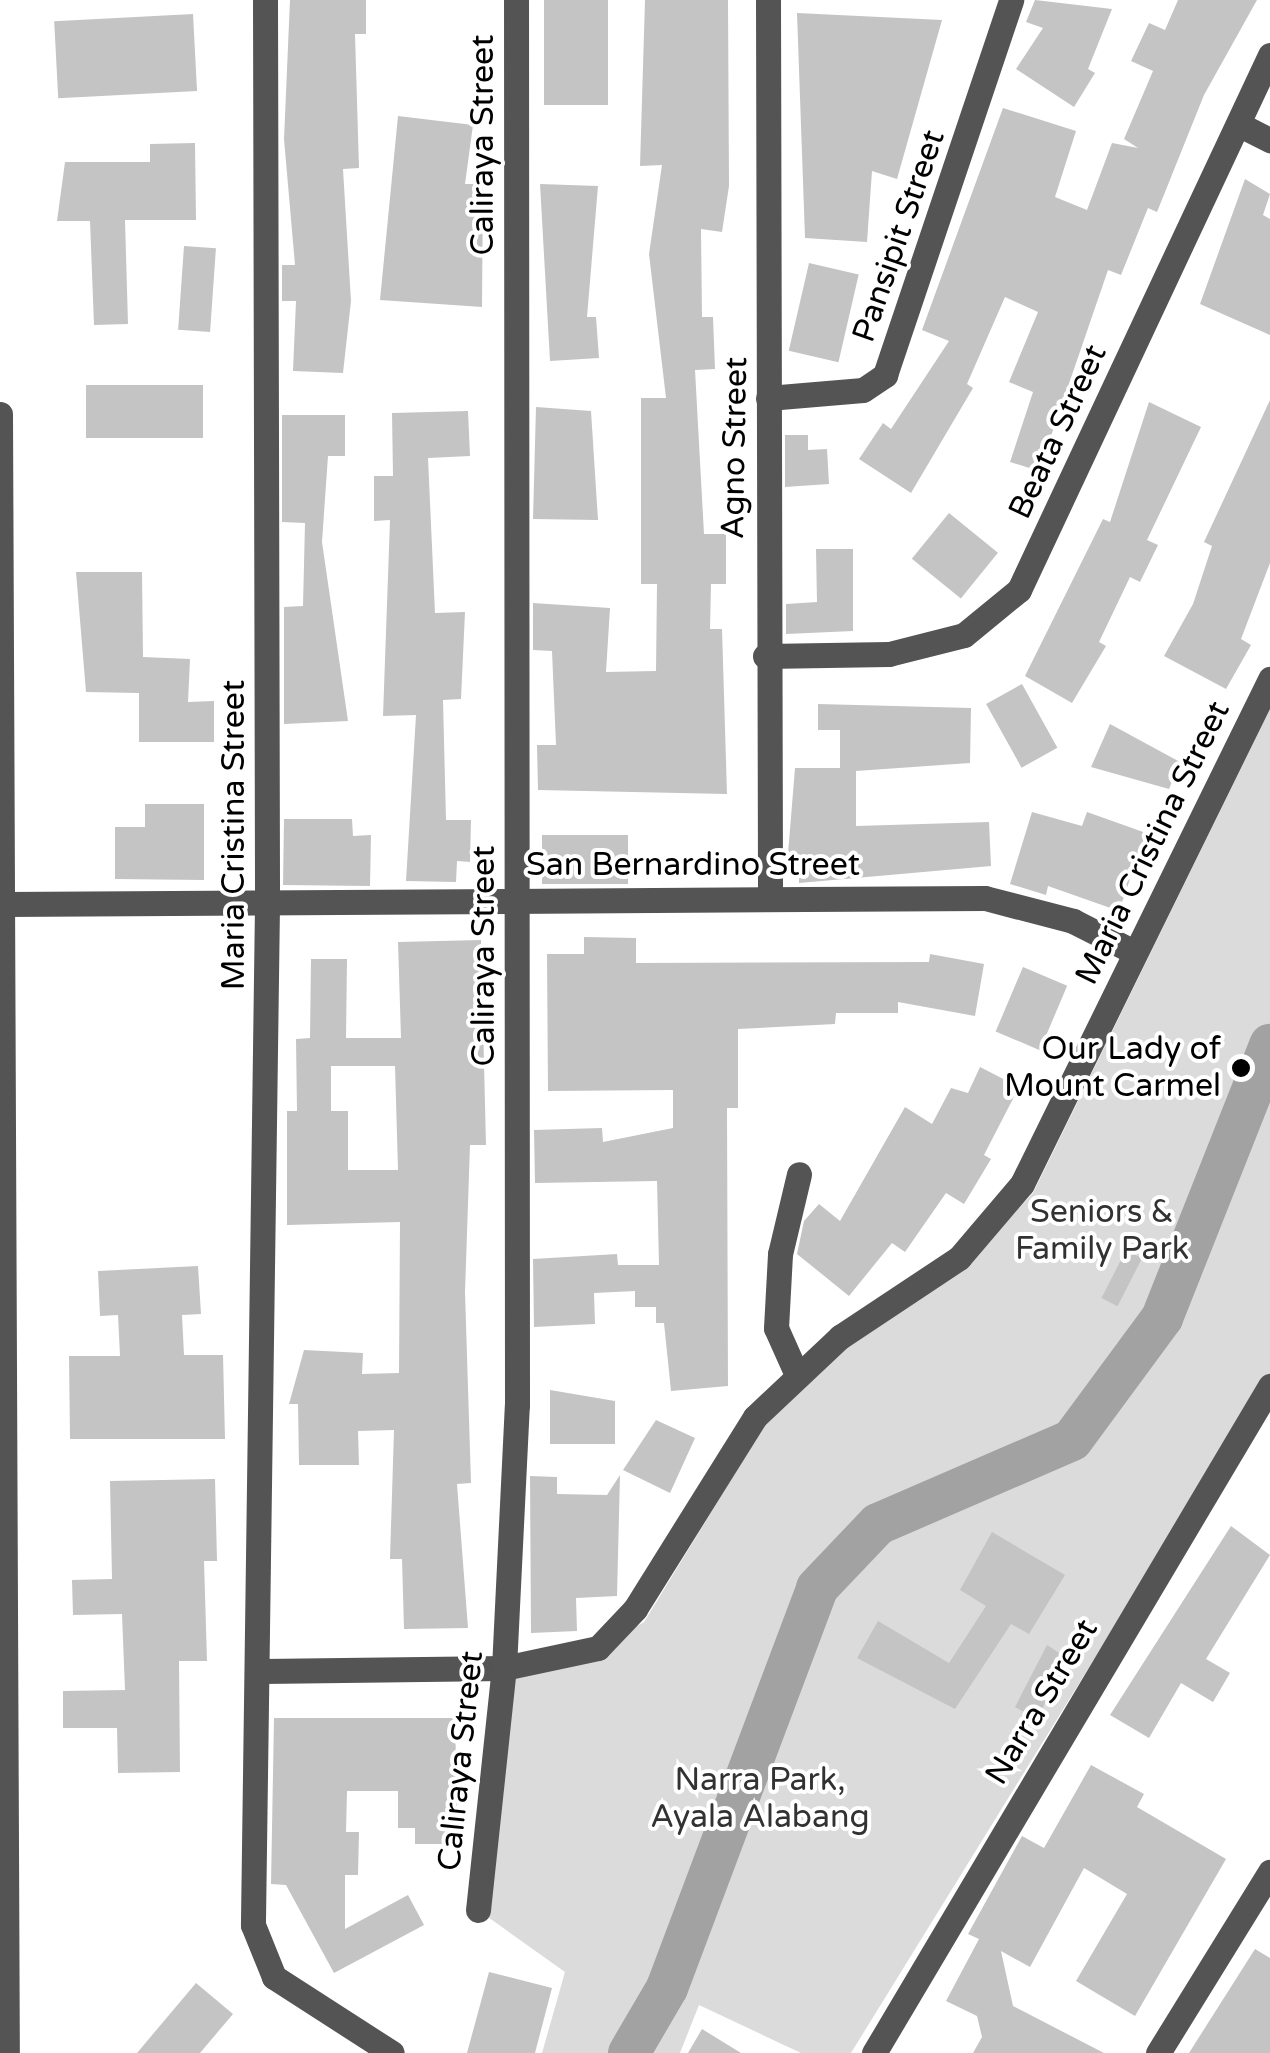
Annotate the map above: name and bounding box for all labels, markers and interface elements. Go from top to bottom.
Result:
street label: Caliraya Street [464,35,502,255]
street label: Pansipit Street [845,125,953,347]
street label: Beata Street [1001,339,1115,525]
street label: Agno Street [714,356,756,540]
street label: Maria Cristina Street [215,680,253,990]
street label: Maria Cristina Street [1068,695,1238,991]
street label: Caliraya Street [465,846,503,1066]
street label: San Bernardino Street [526,846,860,884]
place label: Our Lady of Mount Carmel [1004,1031,1221,1106]
marker: Our Lady of Mount Carmel [1230,1057,1252,1079]
park label: Seniors & Family Park [1015,1194,1189,1269]
street label: Narra Street [978,1612,1106,1792]
street label: Caliraya Street [430,1649,492,1873]
park label: Narra Park, Ayala Alabang [650,1762,870,1837]

